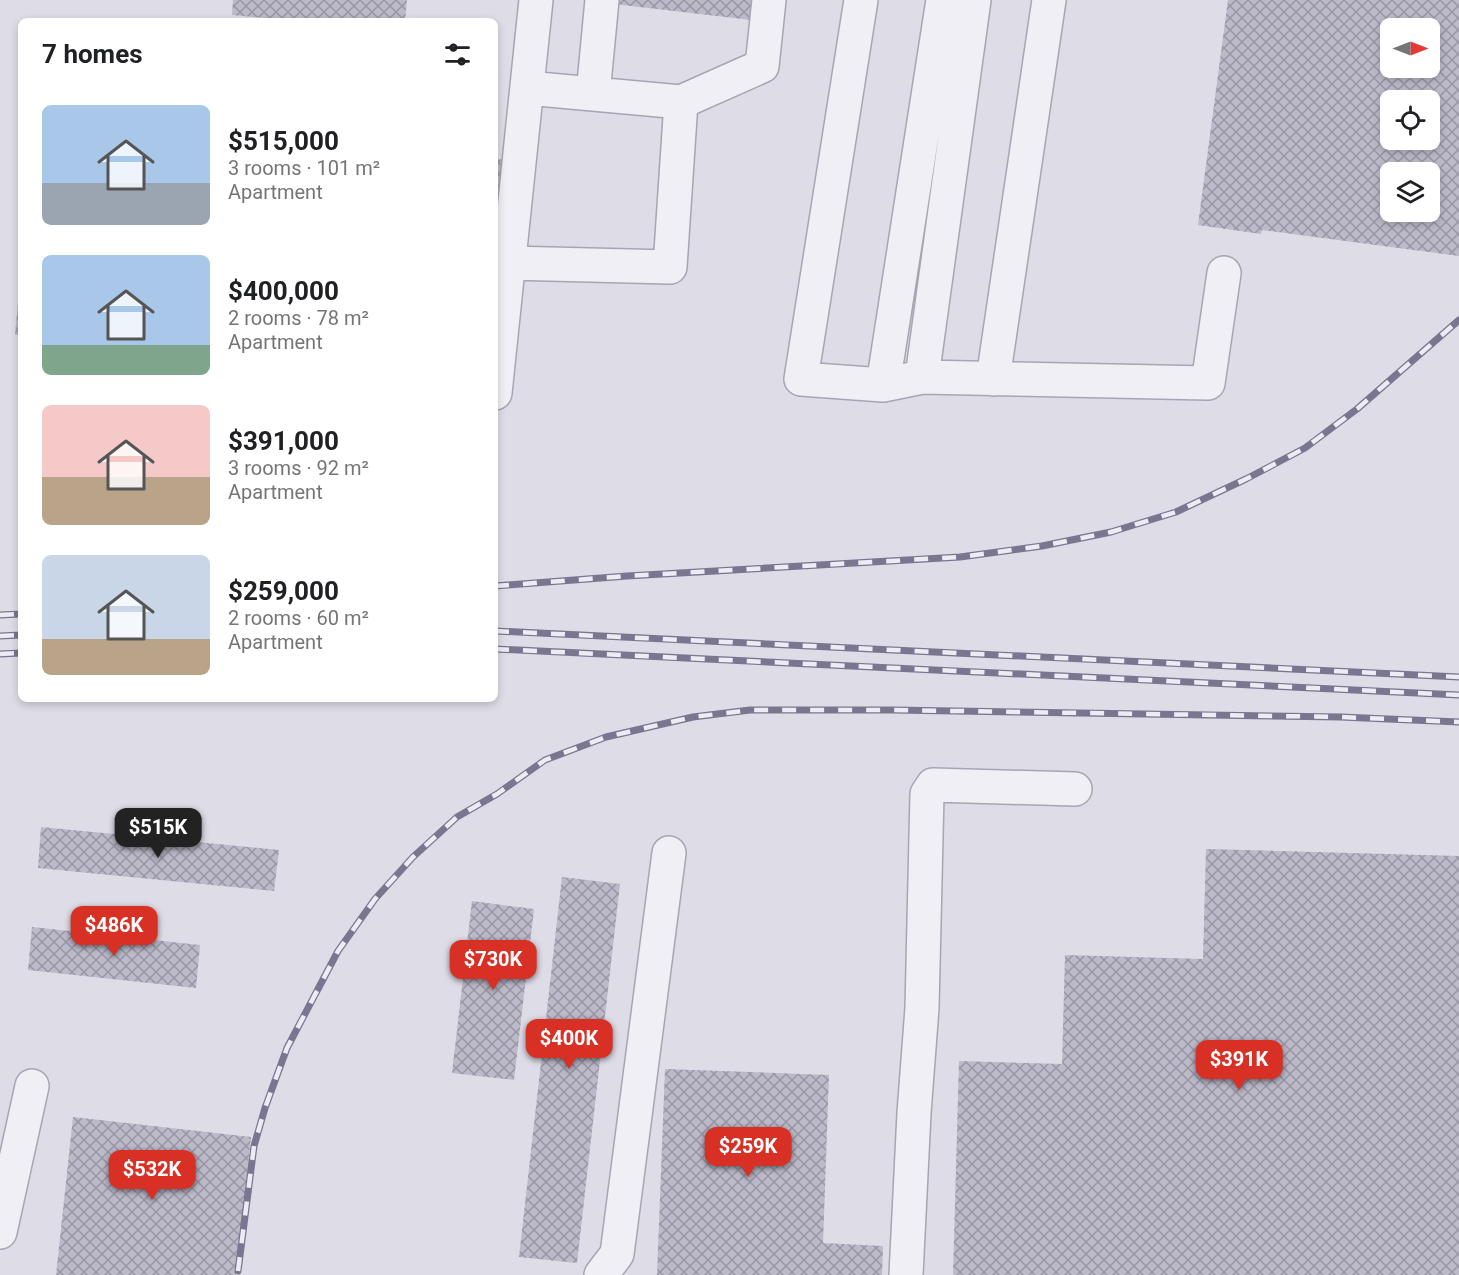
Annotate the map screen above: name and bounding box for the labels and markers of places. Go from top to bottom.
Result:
pin: $515K [116,808,200,859]
pin: $486K [72,906,156,957]
pin: $730K [451,940,535,991]
pin: $400K [527,1019,611,1070]
pin: $391K [1197,1040,1281,1091]
pin: $259K [706,1127,790,1178]
pin: $532K [110,1150,194,1201]

